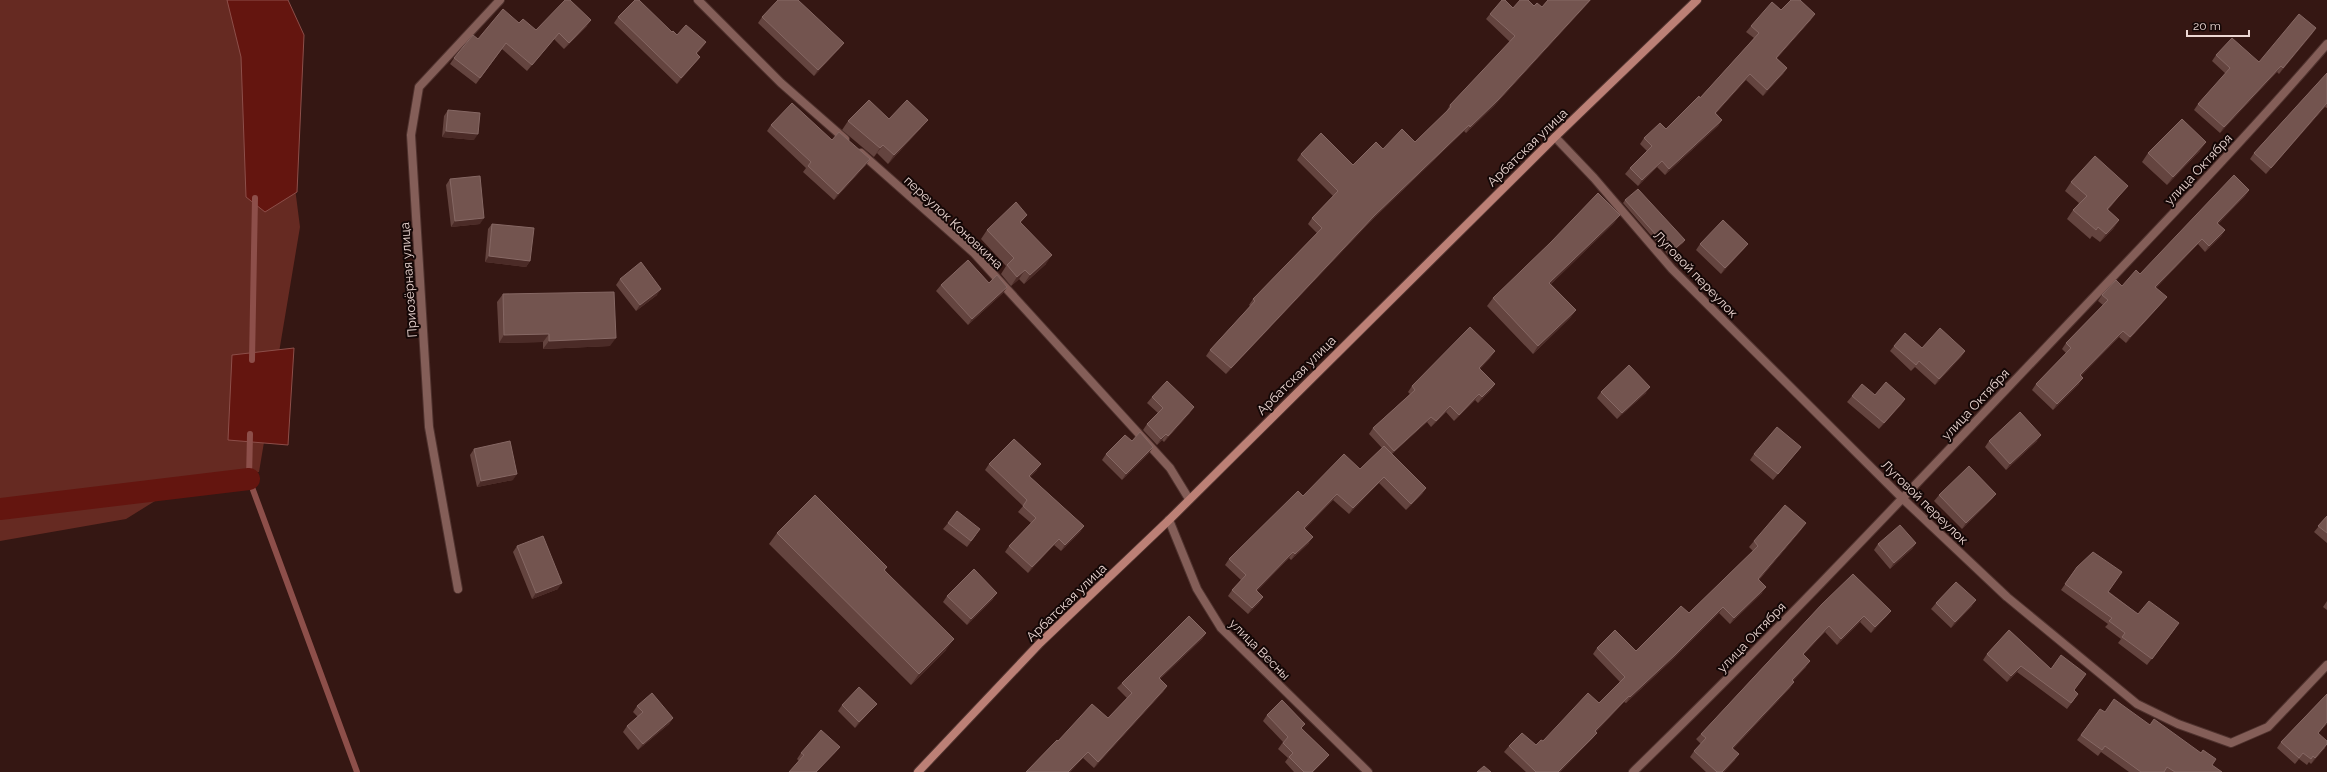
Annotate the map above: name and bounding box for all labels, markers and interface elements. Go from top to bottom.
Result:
scale bar [2187,12,2249,38]
text: 20 m [2193,19,2221,33]
street label: Арбатская улица [1484,105,1570,189]
street label: улица Октября [2161,131,2235,208]
street label: переулок Коновкина [901,173,1006,272]
street label: Приозёрная улица [397,222,420,338]
street label: Луговой переулок [1650,228,1741,321]
street label: Арбатская улица [1254,333,1339,418]
street label: улица Октября [1938,366,2012,443]
street label: Луговой переулок [1878,457,1971,548]
street label: Арбатская улица [1023,560,1109,644]
street label: улица Октября [1714,599,1789,676]
street label: улица Весны [1226,616,1293,683]

